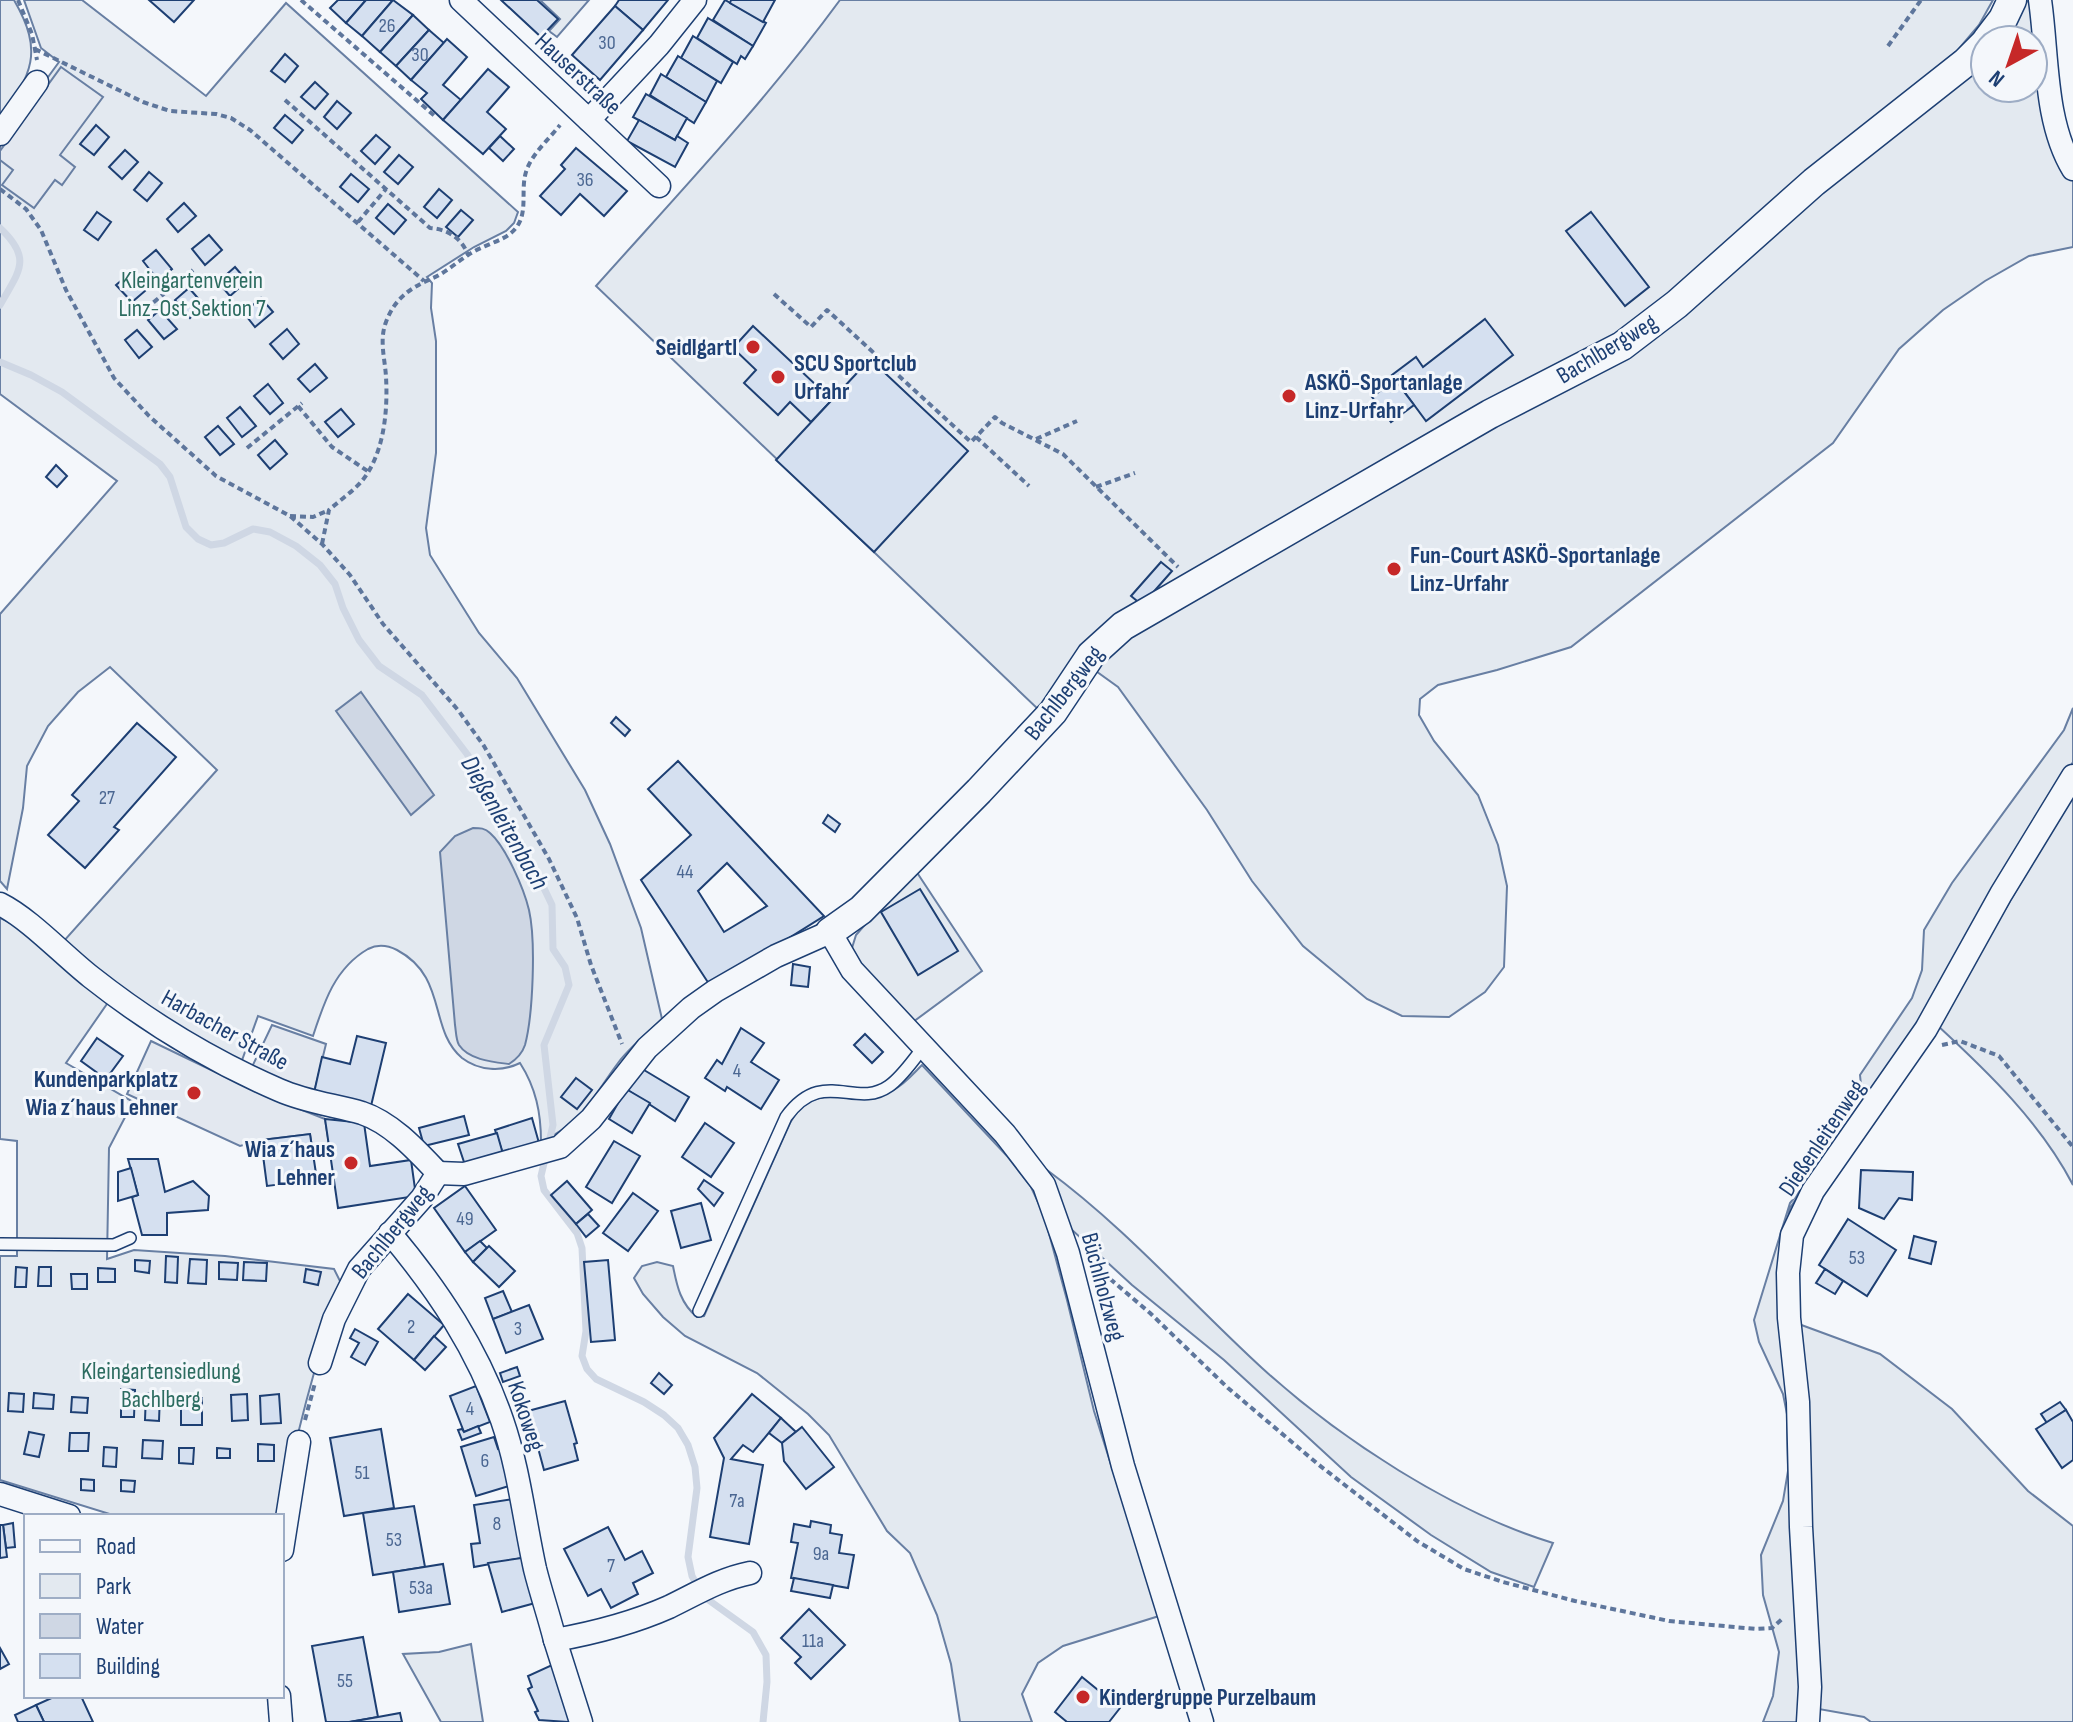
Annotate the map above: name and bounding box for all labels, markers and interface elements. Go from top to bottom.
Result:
house number: 26 [379,14,396,38]
north arrow [1969,24,2049,104]
street label: Hauserstraße [529,27,627,121]
house number: 30 [598,31,616,55]
house number: 30 [411,43,429,67]
text: N [1984,64,2010,92]
house number: 36 [576,168,594,192]
park label: Kleingartenverein Linz-Ost Sektion 7 [118,266,266,323]
street label: Bachlbergweg [1551,308,1663,390]
place label: Seidlgartl [655,333,737,362]
marker: Seidlgartl [744,338,762,356]
place label: SCU Sportclub Urfahr [794,349,917,406]
marker: SCU Sportclub Urfahr [769,368,787,386]
place label: ASKÖ-Sportanlage Linz-Urfahr [1304,368,1463,425]
marker: ASKÖ-Sportanlage Linz-Urfahr [1280,387,1298,405]
place label: Fun-Court ASKÖ-Sportanlage Linz-Urfahr [1410,541,1661,598]
marker: Fun-Court ASKÖ-Sportanlage Linz-Urfahr [1385,560,1403,578]
street label: Bachlbergweg [1018,640,1110,746]
water label: Dießenleitenbach [453,751,555,896]
house number: 27 [99,786,115,810]
house number: 44 [677,860,693,884]
street label: Harbacher Straße [156,983,294,1077]
house number: 4 [733,1059,741,1083]
place label: Kundenparkplatz Wia z´haus Lehner [26,1065,179,1122]
street label: Dießenleitenweg [1772,1074,1872,1202]
marker: Kundenparkplatz Wia z´haus Lehner [185,1084,203,1102]
place label: Wia z´haus Lehner [245,1135,336,1192]
marker: Wia z´haus Lehner [342,1154,360,1172]
street label: Bachlbergweg [345,1179,439,1285]
house number: 49 [456,1207,474,1231]
street label: Büchlholzweg [1075,1230,1131,1344]
house number: 53 [1849,1246,1865,1270]
house number: 2 [407,1315,415,1339]
house number: 3 [514,1317,522,1341]
park label: Kleingartensiedlung Bachlberg [81,1357,241,1414]
street label: Kokoweg [501,1377,551,1455]
house number: 4 [466,1397,474,1421]
house number: 6 [481,1449,489,1473]
house number: 51 [354,1461,370,1485]
house number: 7a [729,1489,745,1513]
house number: 8 [493,1512,501,1536]
legend [24,1514,284,1698]
house number: 53 [386,1528,402,1552]
text: Road [96,1532,136,1561]
house number: 9a [813,1542,829,1566]
house number: 7 [607,1554,615,1578]
text: Park [96,1572,131,1601]
house number: 53a [409,1576,433,1600]
text: Water [96,1612,144,1641]
house number: 11a [802,1629,824,1653]
text: Building [96,1652,160,1681]
house number: 55 [337,1669,353,1693]
place label: Kindergruppe Purzelbaum [1099,1683,1316,1712]
marker: Kindergruppe Purzelbaum [1074,1688,1092,1706]

